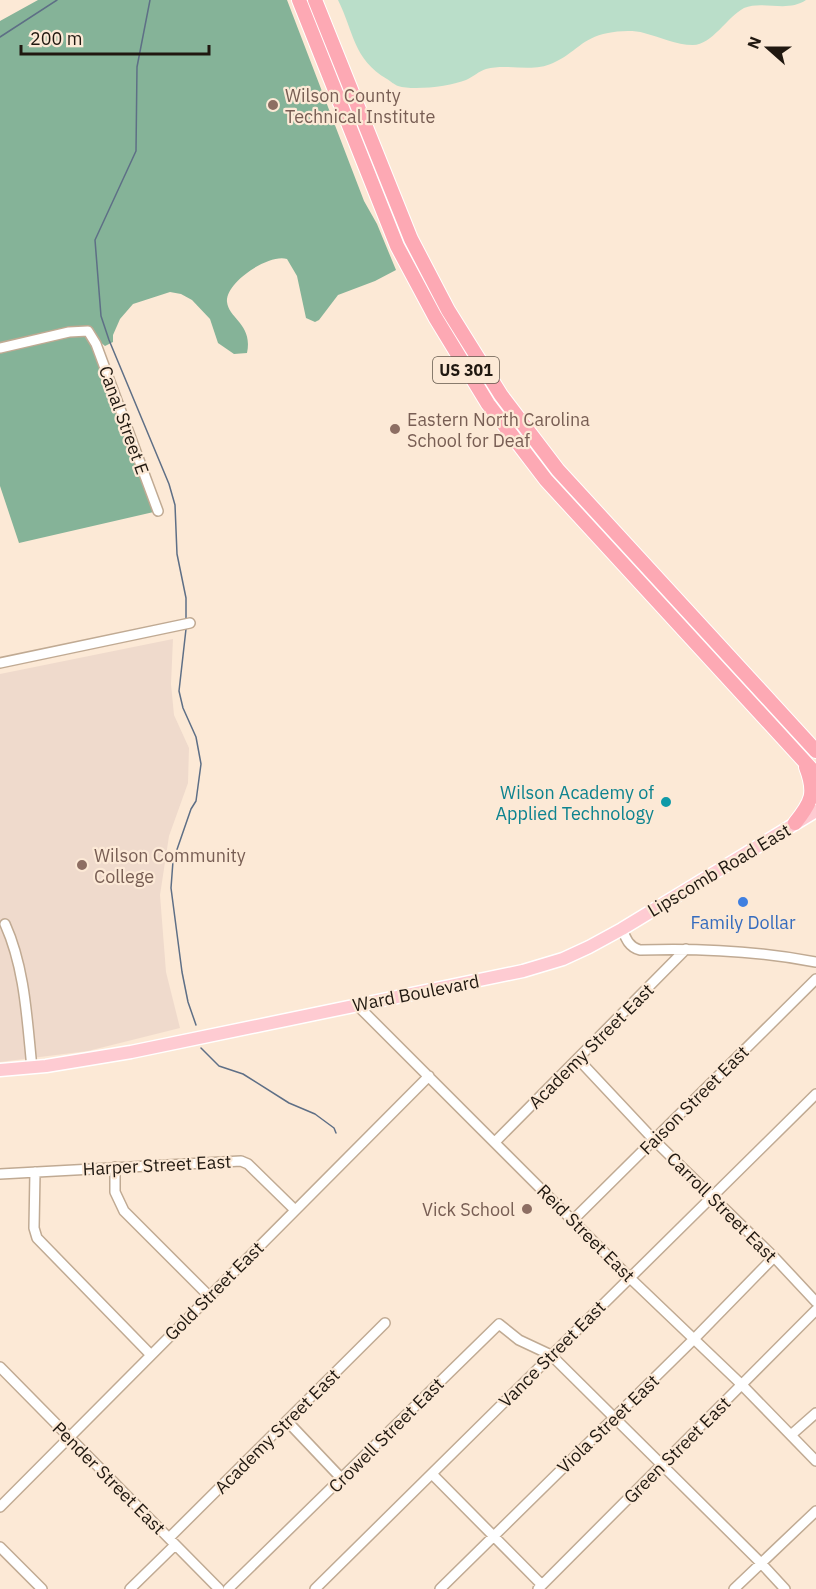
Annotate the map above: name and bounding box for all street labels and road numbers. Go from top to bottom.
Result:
road number: US 301 [433,357,499,383]
street label: Canal Street E [94,363,154,477]
street label: Lipscomb Road East [643,818,795,922]
street label: Ward Boulevard [351,969,481,1017]
street label: Academy Street East [523,978,659,1114]
street label: Faison Street East [634,1040,754,1160]
street label: Carroll Street East [662,1147,782,1267]
street label: Harper Street East [82,1150,232,1180]
street label: Reid Street East [532,1179,640,1287]
street label: Gold Street East [160,1237,268,1345]
street label: Vance Street East [494,1296,610,1412]
street label: Academy Street East [209,1363,345,1499]
street label: Viola Street East [552,1370,664,1478]
street label: Crowell Street East [323,1372,449,1498]
street label: Green Street East [619,1392,735,1508]
street label: Pender Street East [48,1417,170,1539]

